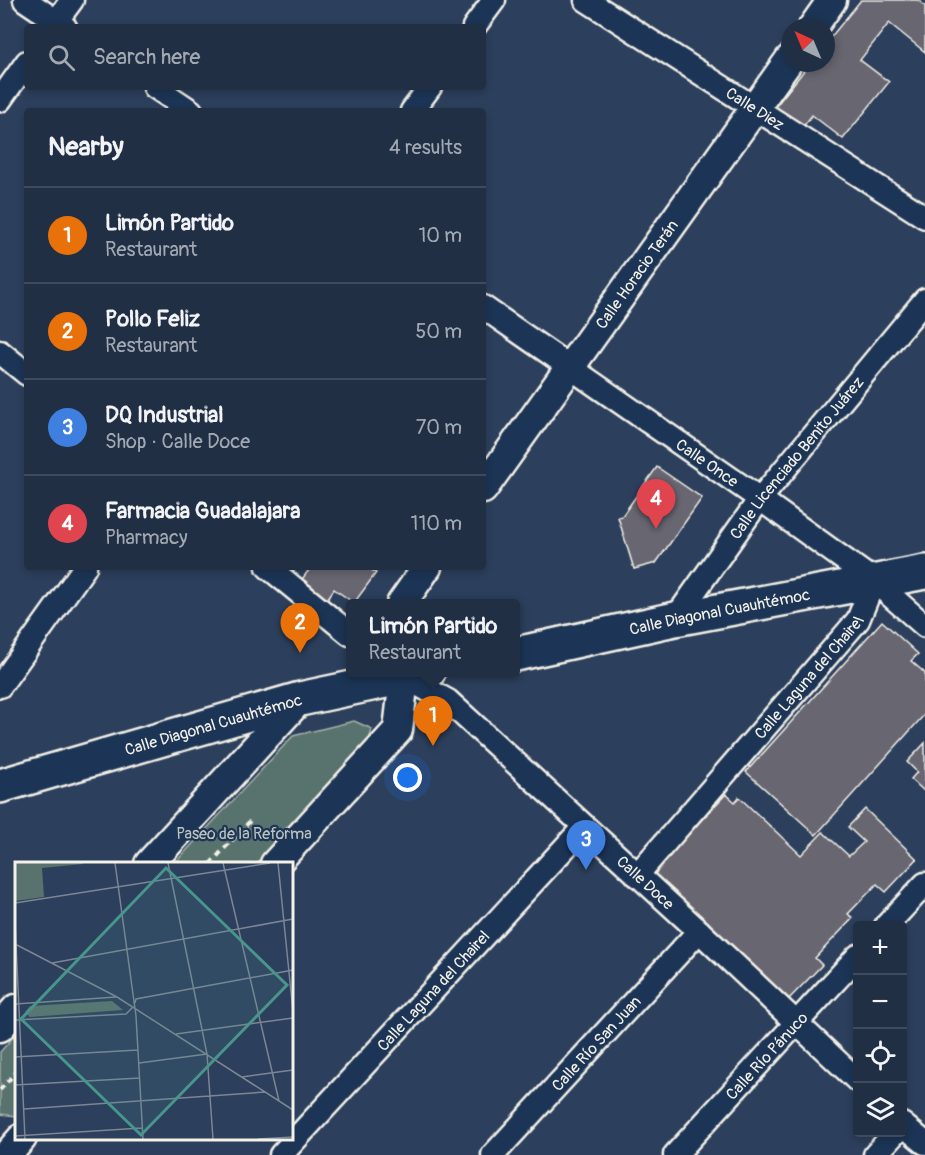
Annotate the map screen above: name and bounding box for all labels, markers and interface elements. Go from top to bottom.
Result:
north arrow [781,18,835,72]
search box [24,24,486,90]
icon: search [45,41,78,74]
text: Search here [93,43,200,71]
street label: Calle Diez [722,83,788,135]
text: Nearby [48,131,124,163]
text: 4 results [389,135,462,160]
text: Limón Partido [105,209,234,237]
street label: Calle Horacio Terán [591,216,683,333]
text: 1 [64,223,71,248]
text: 10 m [418,223,462,248]
text: Restaurant [105,237,197,262]
text: Pollo Feliz [105,305,200,333]
text: 2 [62,319,73,344]
text: 50 m [415,319,462,344]
text: Restaurant [105,333,197,358]
street label: Calle Licenciado Benito Juárez [726,373,868,543]
text: DQ Industrial [105,401,223,429]
text: 3 [62,415,73,440]
text: 70 m [416,415,462,440]
text: Shop · Calle Doce [105,429,250,454]
street label: Calle Once [672,435,742,492]
pin: 4 [636,480,676,529]
text: Farmacia Guadalajara [105,497,301,525]
text: 4 [62,511,73,536]
text: 110 m [411,511,462,536]
text: Pharmacy [105,525,188,550]
street label: Calle Diagonal Cuauhtémoc [628,585,812,640]
popup [346,599,520,677]
pin: 2 [280,604,320,653]
text: Limón Partido [369,612,497,640]
street label: Calle Laguna del Chairel [750,614,869,744]
text: Restaurant [369,640,461,665]
street label: Calle Diagonal Cuauhtémoc [123,690,304,760]
pin: 1 [414,696,452,746]
your location [393,763,422,792]
pin: 3 [566,820,606,870]
park label: Paseo de la Reforma [176,824,312,844]
street label: Calle Doce [612,852,678,914]
inset map [15,862,292,1140]
map controls [853,921,907,1137]
button: + [853,921,907,975]
street label: Calle Laguna del Chairel [373,927,494,1056]
button: − [853,975,907,1029]
street label: Calle Río San Juan [548,992,646,1096]
street label: Calle Río Pánuco [722,1008,813,1104]
button: locate [853,1029,907,1083]
button: layers [853,1083,907,1137]

